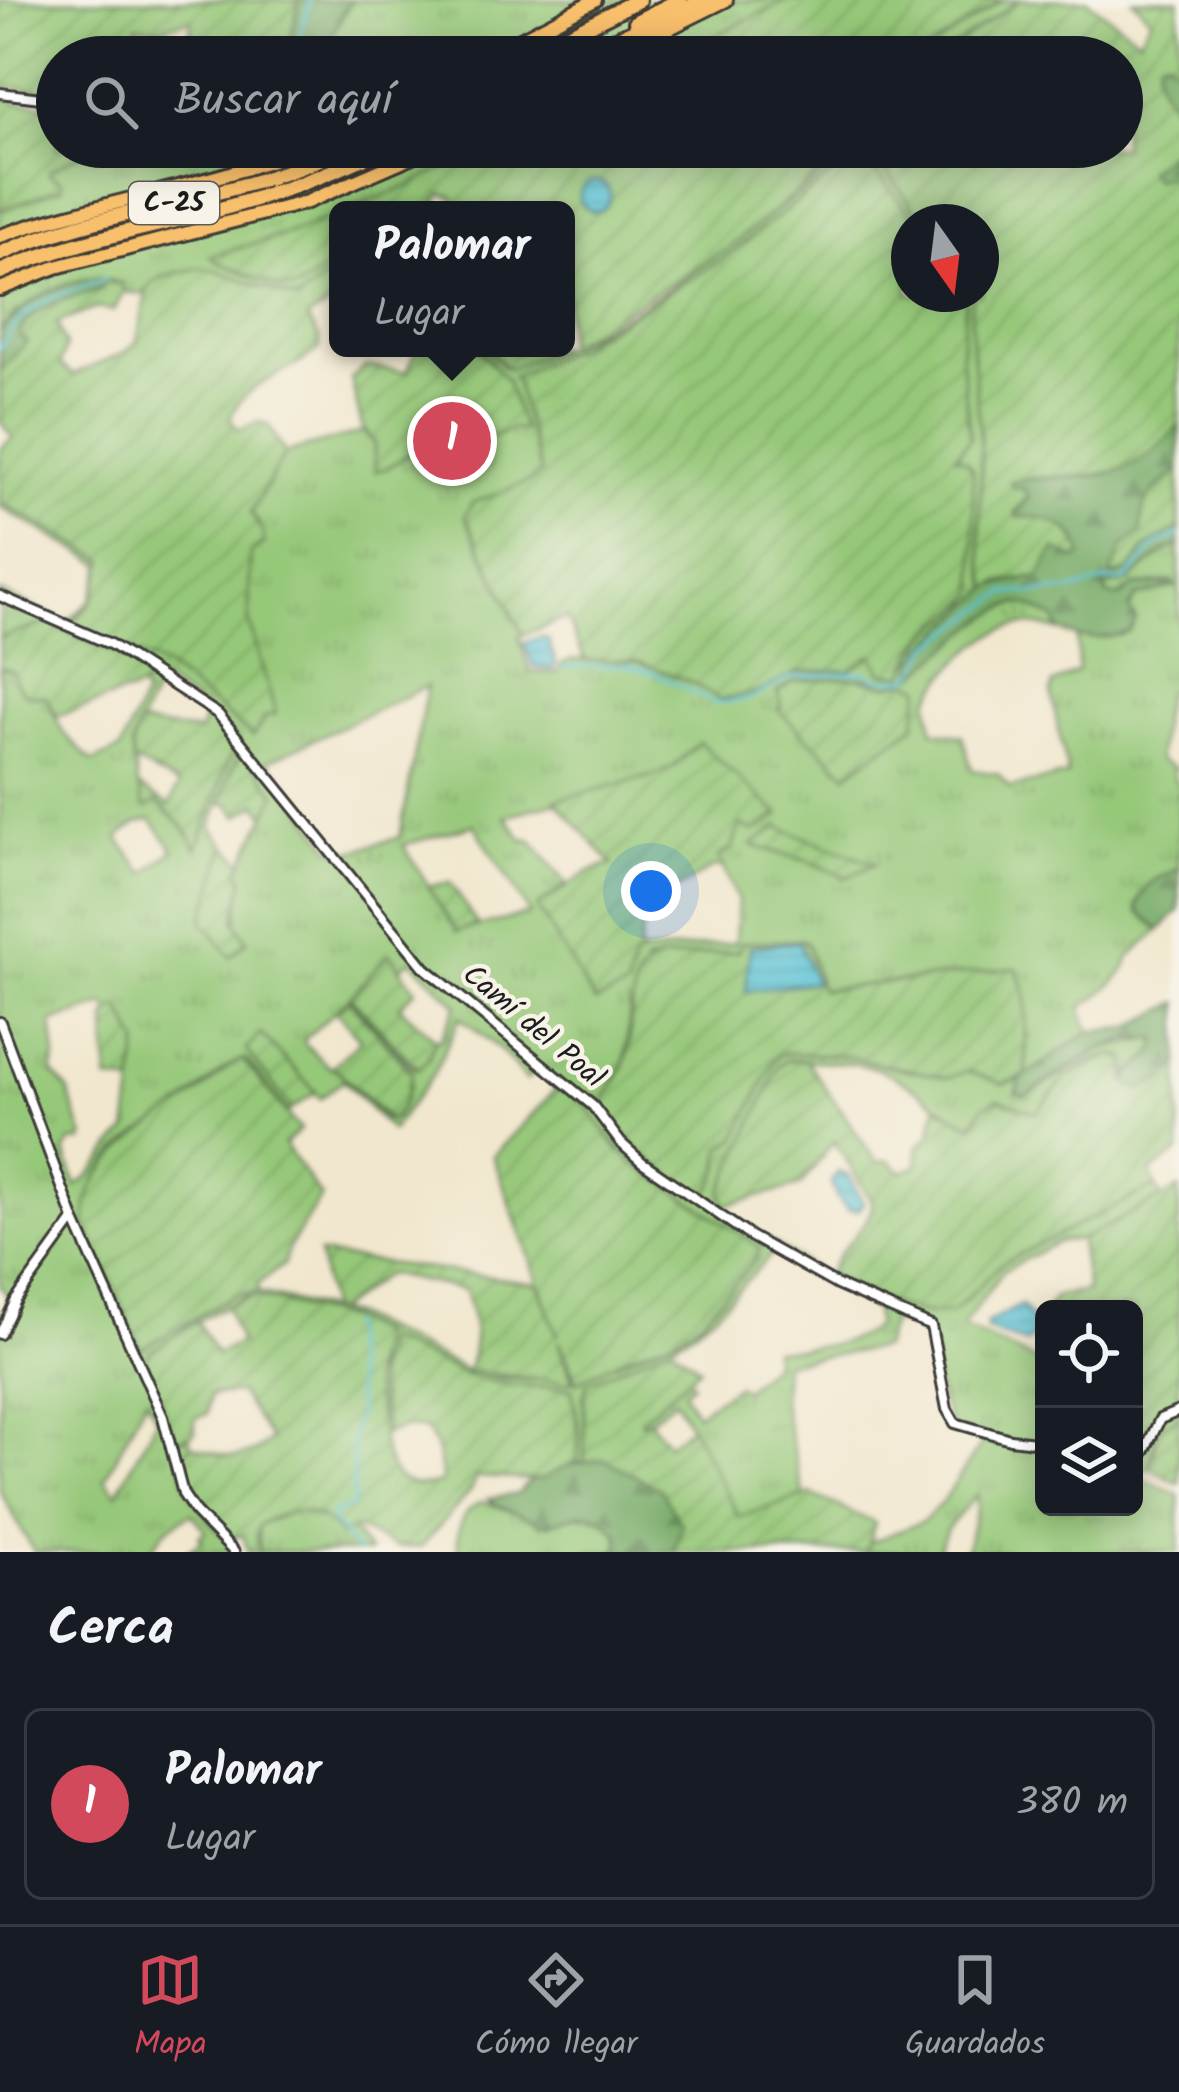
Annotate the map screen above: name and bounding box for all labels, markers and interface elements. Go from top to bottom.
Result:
search box [36,36,1143,168]
text: Buscar aquí [174,66,392,138]
icon: search [78,69,144,135]
road number: C-25 [129,182,219,224]
popup [329,201,575,357]
north arrow [891,204,999,312]
text: Palomar [374,212,530,284]
text: Lugar [374,284,464,346]
pin: 1 [413,396,491,486]
your location [621,861,681,921]
street label: Camí del Poal [451,953,615,1101]
map controls [1035,1300,1143,1516]
button: locate [1035,1300,1143,1408]
button: layers [1035,1408,1143,1516]
text: Cerca [48,1590,174,1671]
text: Palomar [165,1737,321,1809]
text: 1 [84,1773,96,1835]
text: 380 m [1016,1773,1128,1835]
text: Lugar [165,1809,255,1871]
tab: Mapa [134,1947,207,2072]
tab: Cómo llegar [475,1947,637,2072]
tab: Guardados [905,1947,1045,2072]

